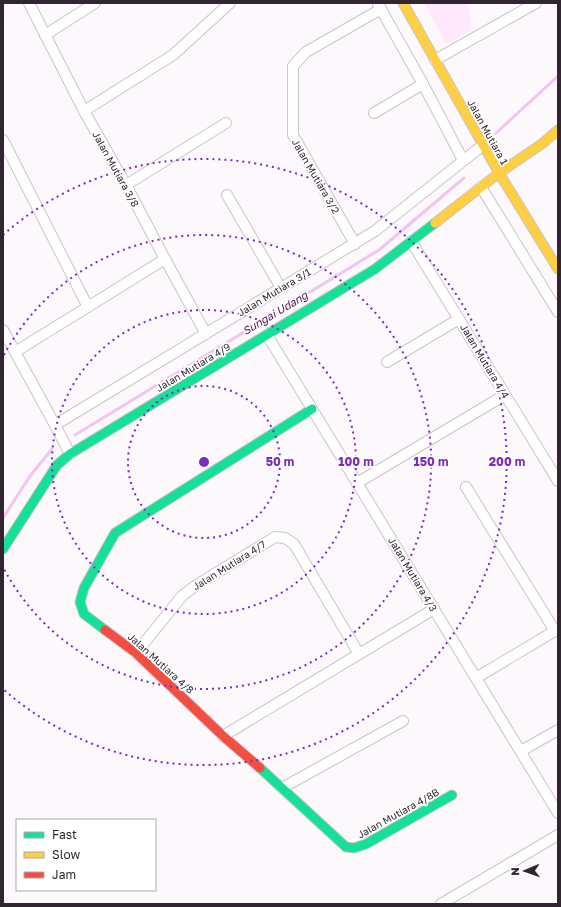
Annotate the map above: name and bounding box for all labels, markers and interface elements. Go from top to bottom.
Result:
street label: Jalan Mutiara 1 [465,97,511,167]
street label: Jalan Mutiara 3/8 [90,129,142,209]
street label: Jalan Mutiara 3/2 [290,137,342,216]
street label: Jalan Mutiara 3/1 [235,265,313,319]
water label: Sungai Udang [240,287,311,338]
street label: Jalan Mutiara 4/4 [458,322,512,400]
street label: Jalan Mutiara 4/9 [154,340,232,394]
text: 50 m [266,454,294,469]
text: 100 m [338,454,374,469]
text: 150 m [414,454,448,469]
text: 200 m [489,454,525,469]
centre of rings [197,455,211,469]
street label: Jalan Mutiara 4/3 [386,535,440,613]
street label: Jalan Mutiara 4/7 [190,538,268,592]
street label: Jalan Mutiara 4/8 [126,630,196,696]
street label: Jalan Mutiara 4/8B [355,785,441,840]
legend [16,819,156,891]
text: Fast [52,827,77,842]
text: Slow [52,847,80,862]
north arrow [505,851,545,891]
text: Jam [52,867,76,882]
text: N [508,867,521,876]

